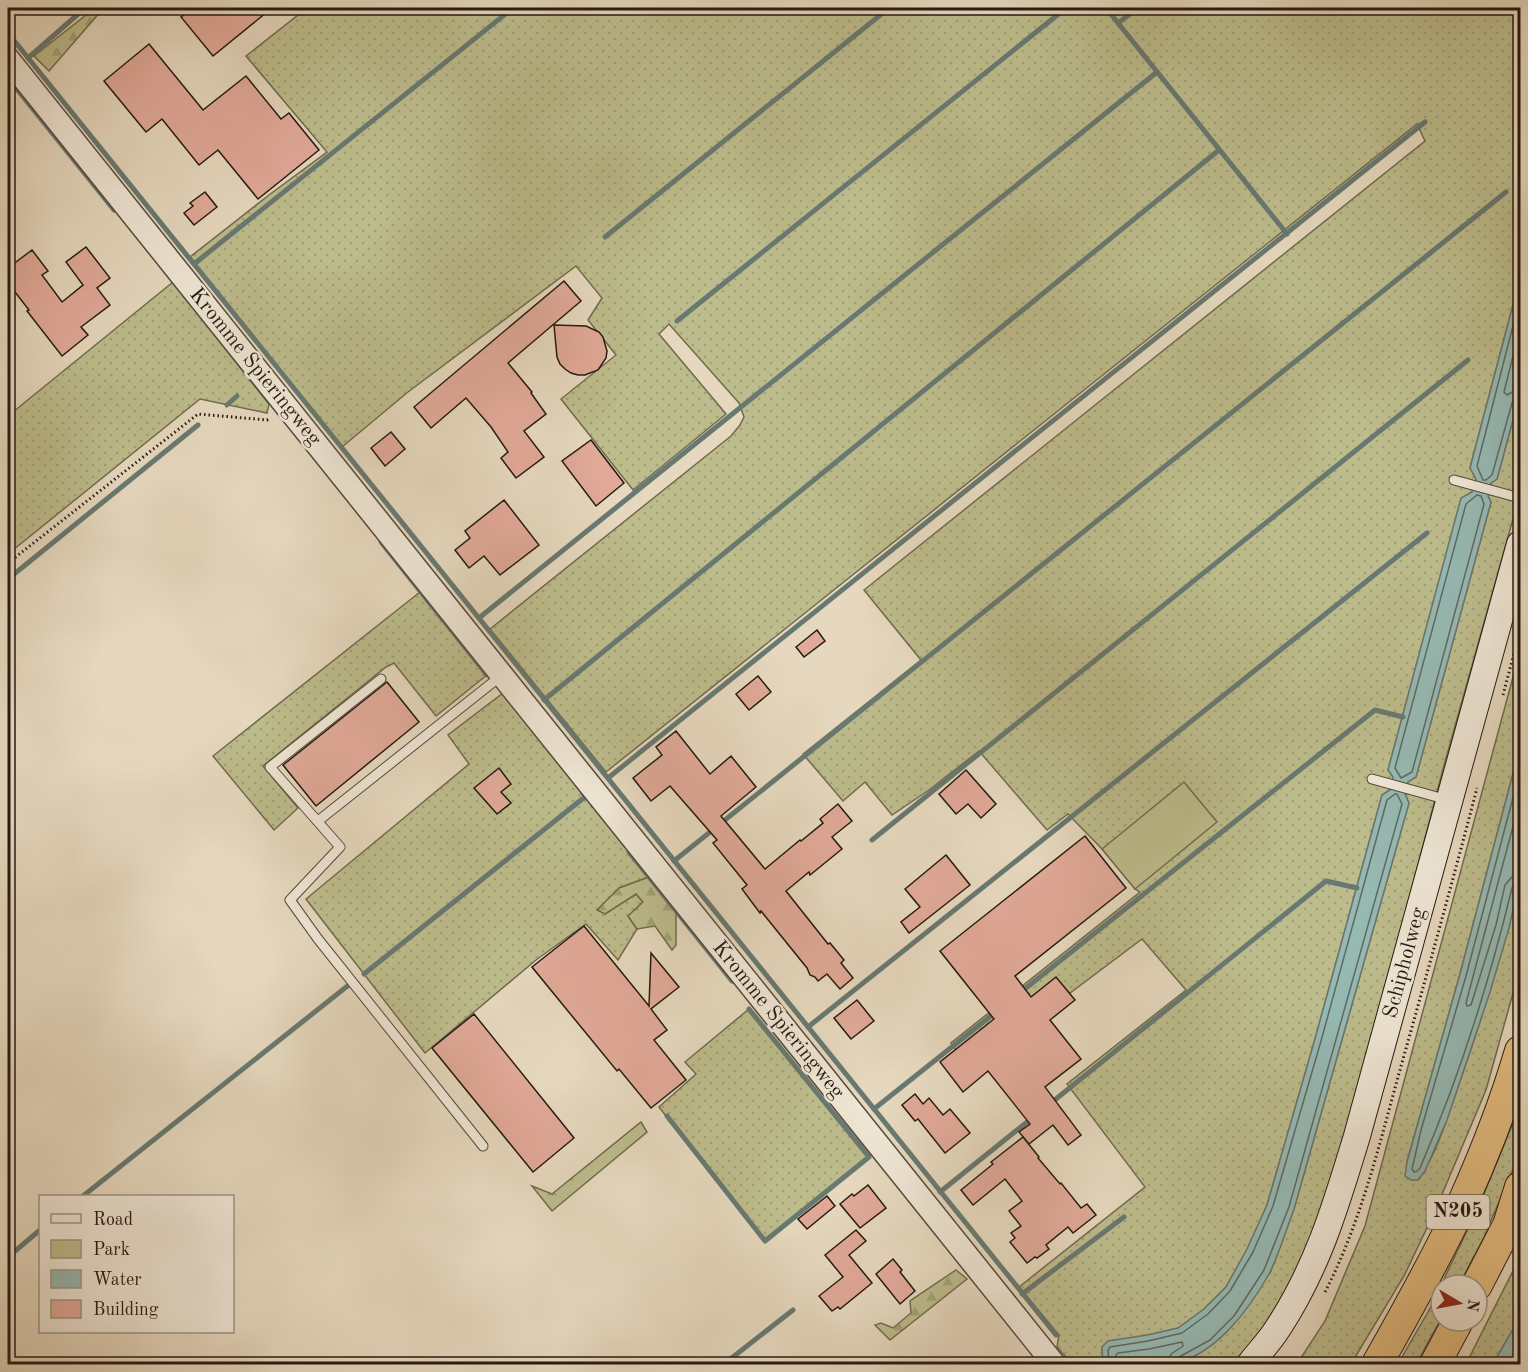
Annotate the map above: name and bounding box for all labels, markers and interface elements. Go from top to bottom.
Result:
street label: Kromme Spieringweg [185,284,325,450]
street label: Schipholweg [1380,905,1430,1021]
street label: Kromme Spieringweg [708,937,848,1103]
legend [39,1195,234,1333]
road number: N205 [1426,1195,1490,1229]
text: Road [93,1211,133,1229]
text: Park [93,1241,130,1259]
text: Water [93,1271,142,1289]
north arrow [1429,1273,1489,1333]
text: N [1463,1298,1481,1313]
text: Building [93,1301,159,1319]

